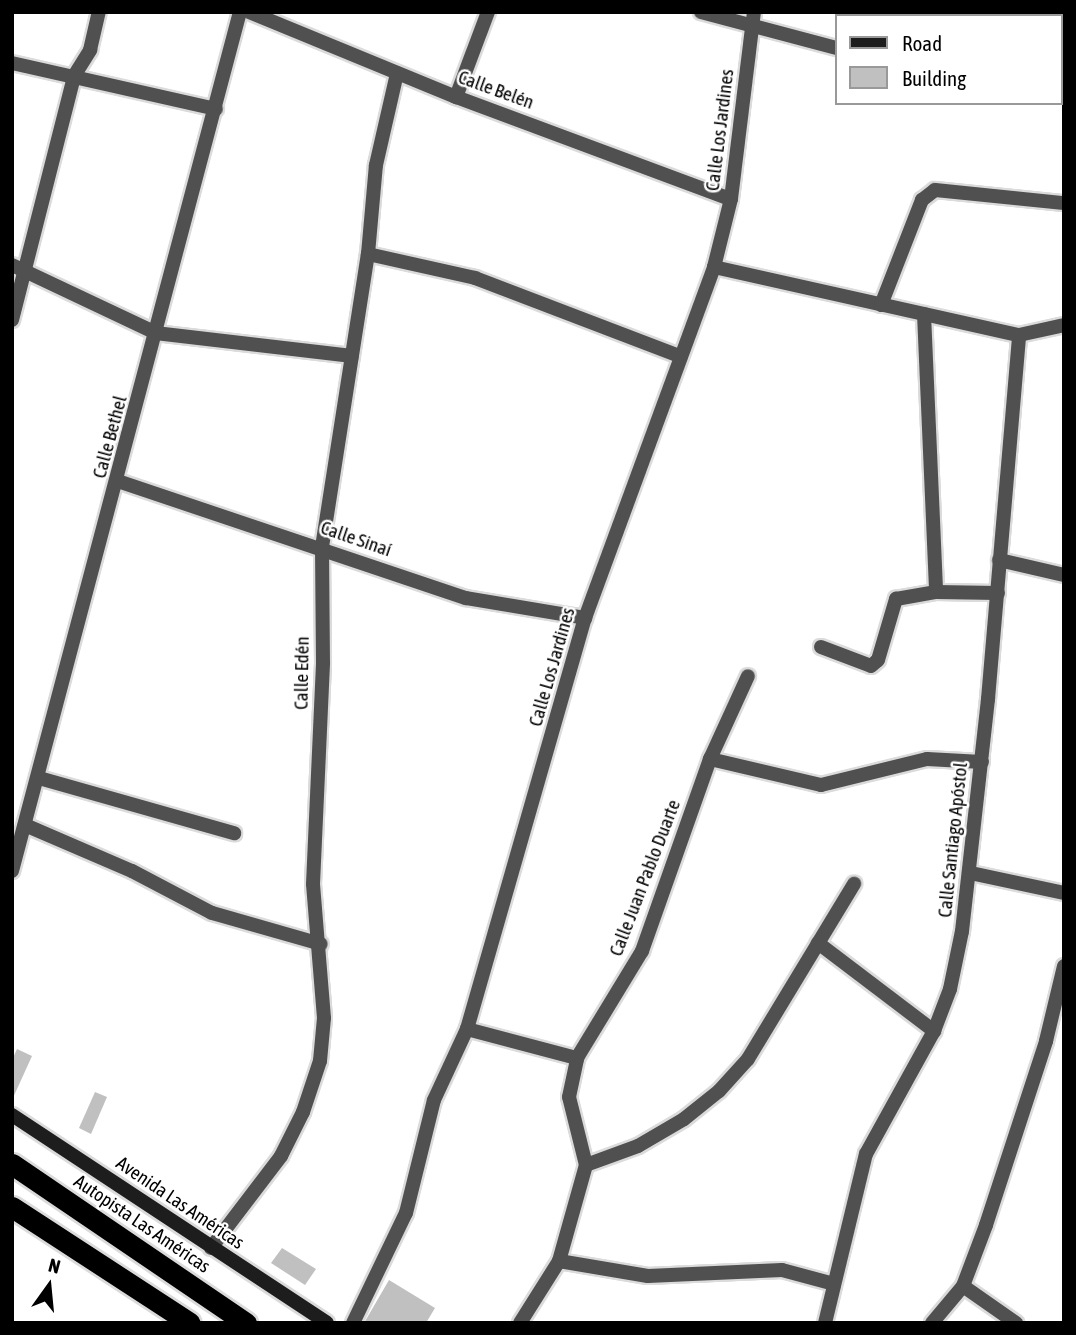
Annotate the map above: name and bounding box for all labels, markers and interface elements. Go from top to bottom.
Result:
legend [834,14,1062,105]
text: Road [902,31,942,55]
street label: Calle Belén [455,66,537,114]
text: Building [902,66,966,90]
street label: Calle Los Jardines [701,68,739,192]
street label: Calle Bethel [88,393,132,481]
street label: Calle Sinaí [318,516,394,562]
street label: Calle Los Jardines [524,605,580,729]
street label: Calle Edén [290,636,314,710]
street label: Calle Santiago Apóstol [934,761,972,919]
street label: Calle Juan Pablo Duarte [605,797,685,959]
street label: Avenida Las Américas [112,1152,248,1254]
street label: Autopista Las Américas [70,1170,214,1278]
north arrow [14,1251,84,1321]
text: N [46,1254,63,1278]

